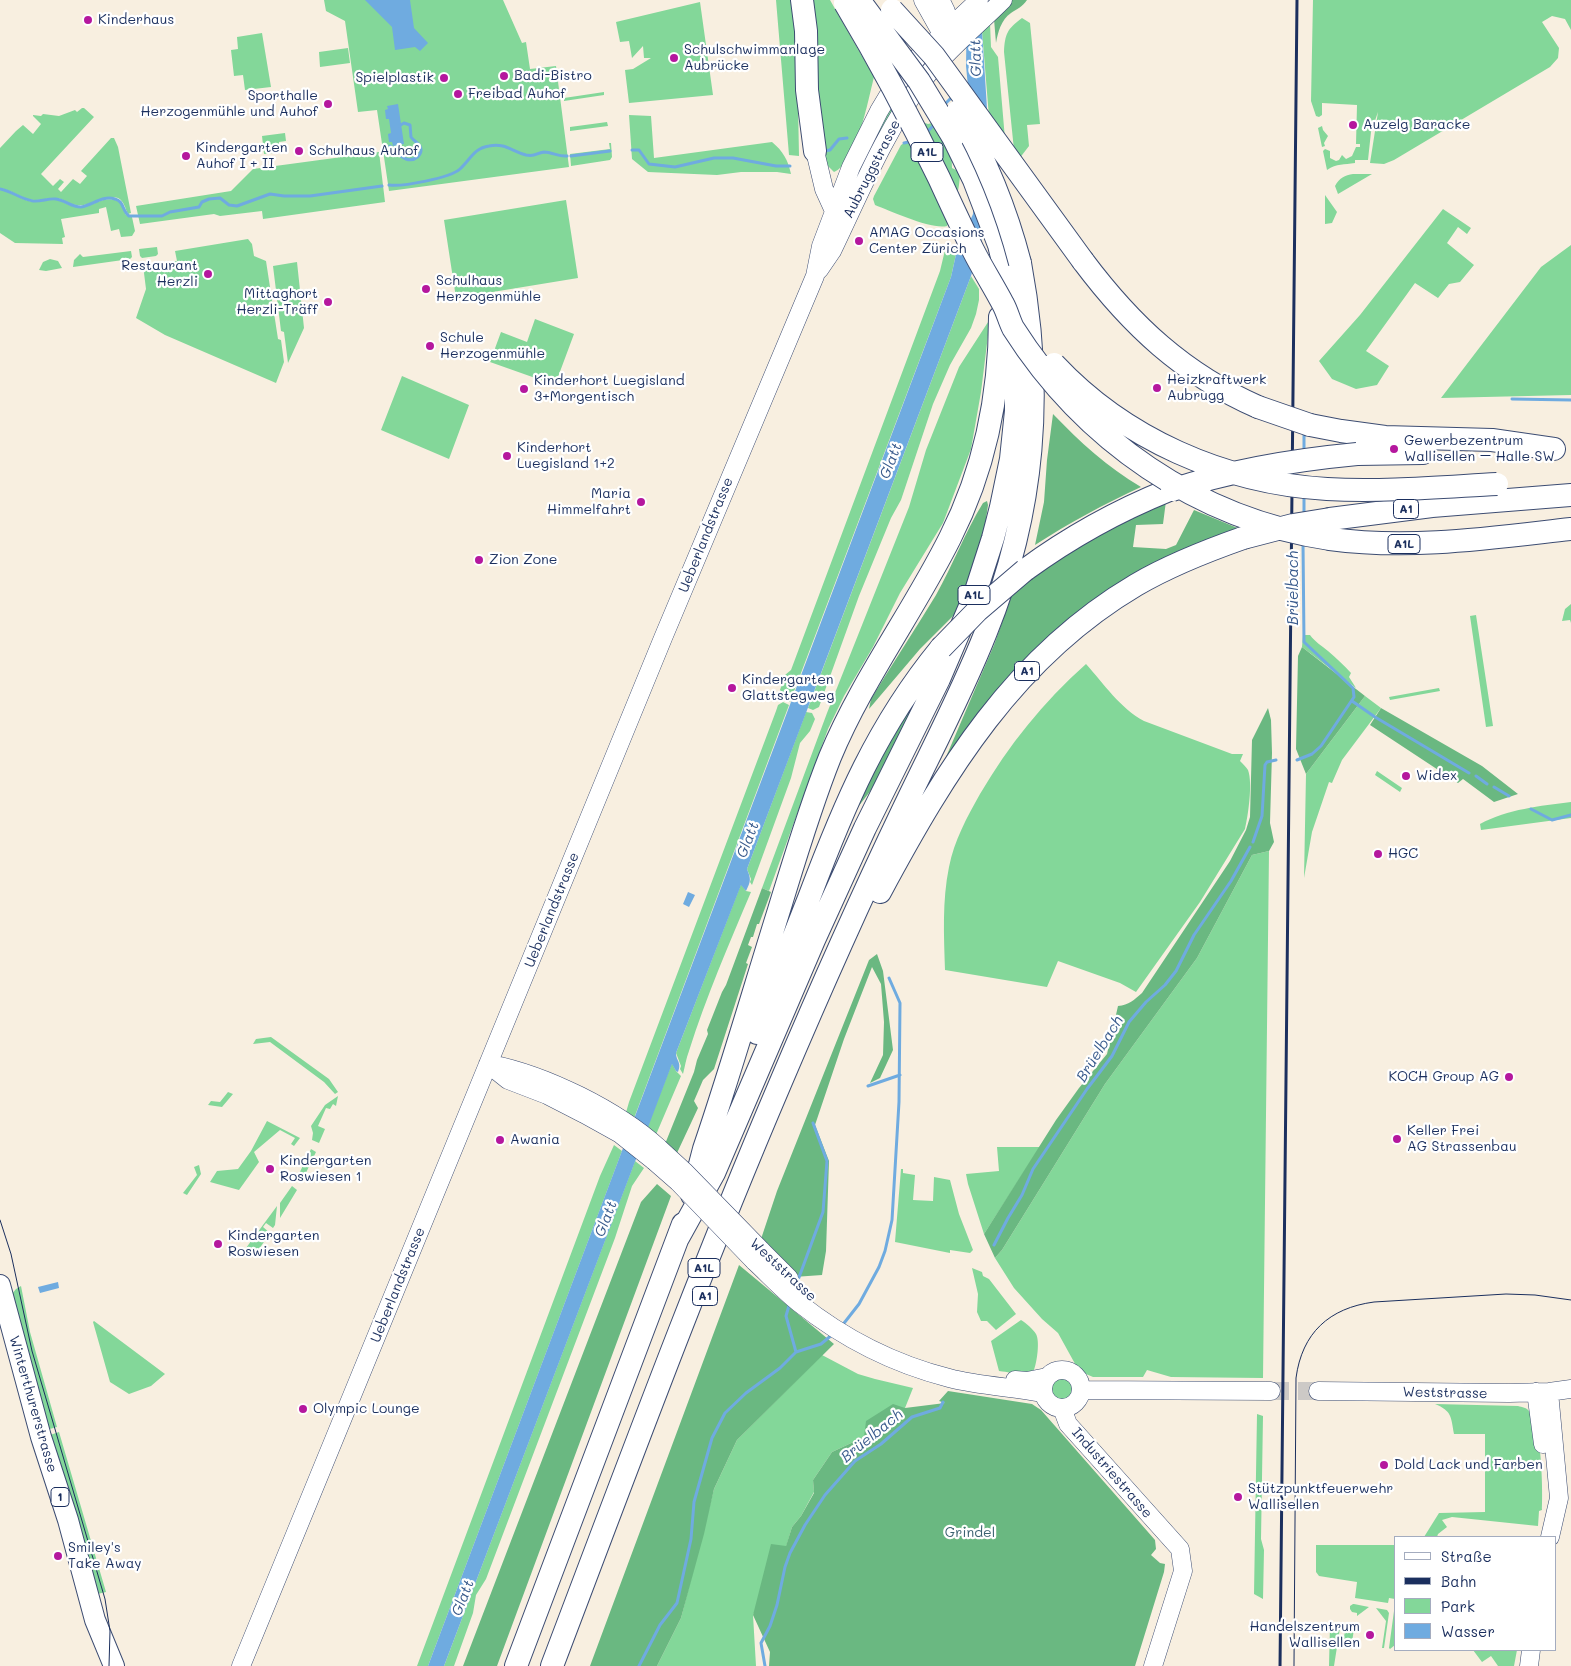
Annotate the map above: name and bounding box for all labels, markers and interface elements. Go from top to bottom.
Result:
place label: Kinderhaus [98,12,174,28]
marker: Kinderhaus [82,14,94,26]
water label: Glatt [967,39,985,77]
place label: Schulschwimmanlage Aubrücke [684,42,825,74]
marker: Schulschwimmanlage Aubrücke [668,52,680,64]
place label: Badi-Bistro [514,68,592,84]
place label: Spielplastik [355,70,434,86]
marker: Badi-Bistro [498,70,510,82]
marker: Spielplastik [438,72,450,84]
place label: Freibad Auhof [468,86,566,102]
place label: Sporthalle Herzogenmühle und Auhof [141,88,318,120]
marker: Freibad Auhof [452,88,464,100]
marker: Sporthalle Herzogenmühle und Auhof [322,98,334,110]
street label: Aubruggstrasse [840,117,904,221]
place label: Auzelg Baracke [1363,117,1470,133]
marker: Auzelg Baracke [1347,119,1359,131]
place label: Kindergarten Auhof I + II [196,140,288,172]
road number: A1L [911,142,943,162]
place label: Schulhaus Auhof [309,143,419,159]
marker: Schulhaus Auhof [293,145,305,157]
marker: Kindergarten Auhof I + II [180,150,192,162]
place label: AMAG Occasions Center Zürich [869,225,985,258]
marker: AMAG Occasions Center Zürich [853,235,865,247]
place label: Restaurant Herzli [121,258,198,290]
marker: Restaurant Herzli [202,268,214,280]
place label: Schulhaus Herzogenmühle [436,273,541,306]
marker: Schulhaus Herzogenmühle [420,283,432,295]
place label: Mittaghort Herzli-Träff [236,286,318,318]
marker: Mittaghort Herzli-Träff [322,296,334,308]
place label: Schule Herzogenmühle [440,330,545,362]
marker: Schule Herzogenmühle [424,340,436,352]
place label: Heizkraftwerk Aubrugg [1167,372,1266,404]
place label: Kinderhort Luegisland 3+Morgentisch [534,373,685,406]
marker: Heizkraftwerk Aubrugg [1151,382,1163,394]
marker: Kinderhort Luegisland 3+Morgentisch [518,383,530,395]
place label: Gewerbezentrum Wallisellen – Halle SW [1404,433,1555,466]
place label: Kinderhort Luegisland 1+2 [517,440,615,472]
water label: Glatt [876,440,906,482]
marker: Gewerbezentrum Wallisellen – Halle SW [1388,443,1400,455]
marker: Kinderhort Luegisland 1+2 [501,450,513,462]
street label: Ueberlandstrasse [675,475,737,595]
place label: Maria Himmelfahrt [547,486,631,518]
marker: Maria Himmelfahrt [635,496,647,508]
road number: A1 [1394,499,1418,518]
road number: A1L [1388,534,1420,554]
water label: Brüelbach [1284,551,1302,625]
place label: Zion Zone [489,552,557,568]
marker: Zion Zone [473,554,485,566]
road number: A1L [958,586,990,604]
road number: A1 [1014,661,1040,680]
place label: Kindergarten Glattstegweg [742,672,834,704]
marker: Kindergarten Glattstegweg [726,682,738,694]
place label: Widex [1416,768,1457,784]
marker: Widex [1400,770,1412,782]
water label: Glatt [733,819,763,861]
place label: HGC [1388,846,1418,862]
marker: HGC [1372,848,1384,860]
street label: Ueberlandstrasse [521,850,583,970]
water label: Brüelbach [1073,1013,1127,1085]
place label: KOCH Group AG [1388,1069,1499,1085]
marker: KOCH Group AG [1503,1071,1515,1083]
place label: Keller Frei AG Strassenbau [1407,1123,1517,1156]
place label: Awania [510,1132,560,1148]
marker: Keller Frei AG Strassenbau [1391,1133,1403,1145]
marker: Awania [494,1134,506,1146]
place label: Kindergarten Roswiesen 1 [280,1153,372,1186]
marker: Kindergarten Roswiesen 1 [264,1163,276,1175]
water label: Glatt [591,1198,621,1240]
street label: Ueberlandstrasse [367,1225,429,1345]
place label: Kindergarten Roswiesen [228,1228,320,1260]
street label: Weststrasse [746,1235,820,1305]
marker: Kindergarten Roswiesen [212,1238,224,1250]
road number: A1L [688,1258,720,1278]
road number: A1 [692,1286,718,1305]
street label: Winterthurerstrasse [5,1334,61,1474]
street label: Weststrasse [1402,1384,1488,1402]
place label: Olympic Lounge [313,1401,420,1417]
marker: Olympic Lounge [297,1403,309,1415]
water label: Brüelbach [837,1406,907,1466]
street label: Industriestrasse [1068,1424,1156,1522]
place label: Dold Lack und Farben [1394,1457,1543,1473]
marker: Dold Lack und Farben [1378,1459,1390,1471]
place label: Stützpunktfeuerwehr Wallisellen [1248,1481,1393,1514]
road number: 1 [51,1488,69,1506]
marker: Stützpunktfeuerwehr Wallisellen [1232,1491,1244,1503]
park label: Grindel [945,1525,995,1541]
legend [1394,1536,1556,1651]
place label: Smiley's Take Away [68,1540,142,1572]
text: Straße [1441,1546,1492,1566]
marker: Smiley's Take Away [52,1550,64,1562]
text: Bahn [1441,1571,1476,1591]
water label: Glatt [448,1577,478,1619]
text: Park [1441,1596,1475,1616]
place label: Handelszentrum Wallisellen [1249,1619,1360,1651]
text: Wasser [1441,1621,1495,1641]
marker: Handelszentrum Wallisellen [1364,1629,1376,1641]

